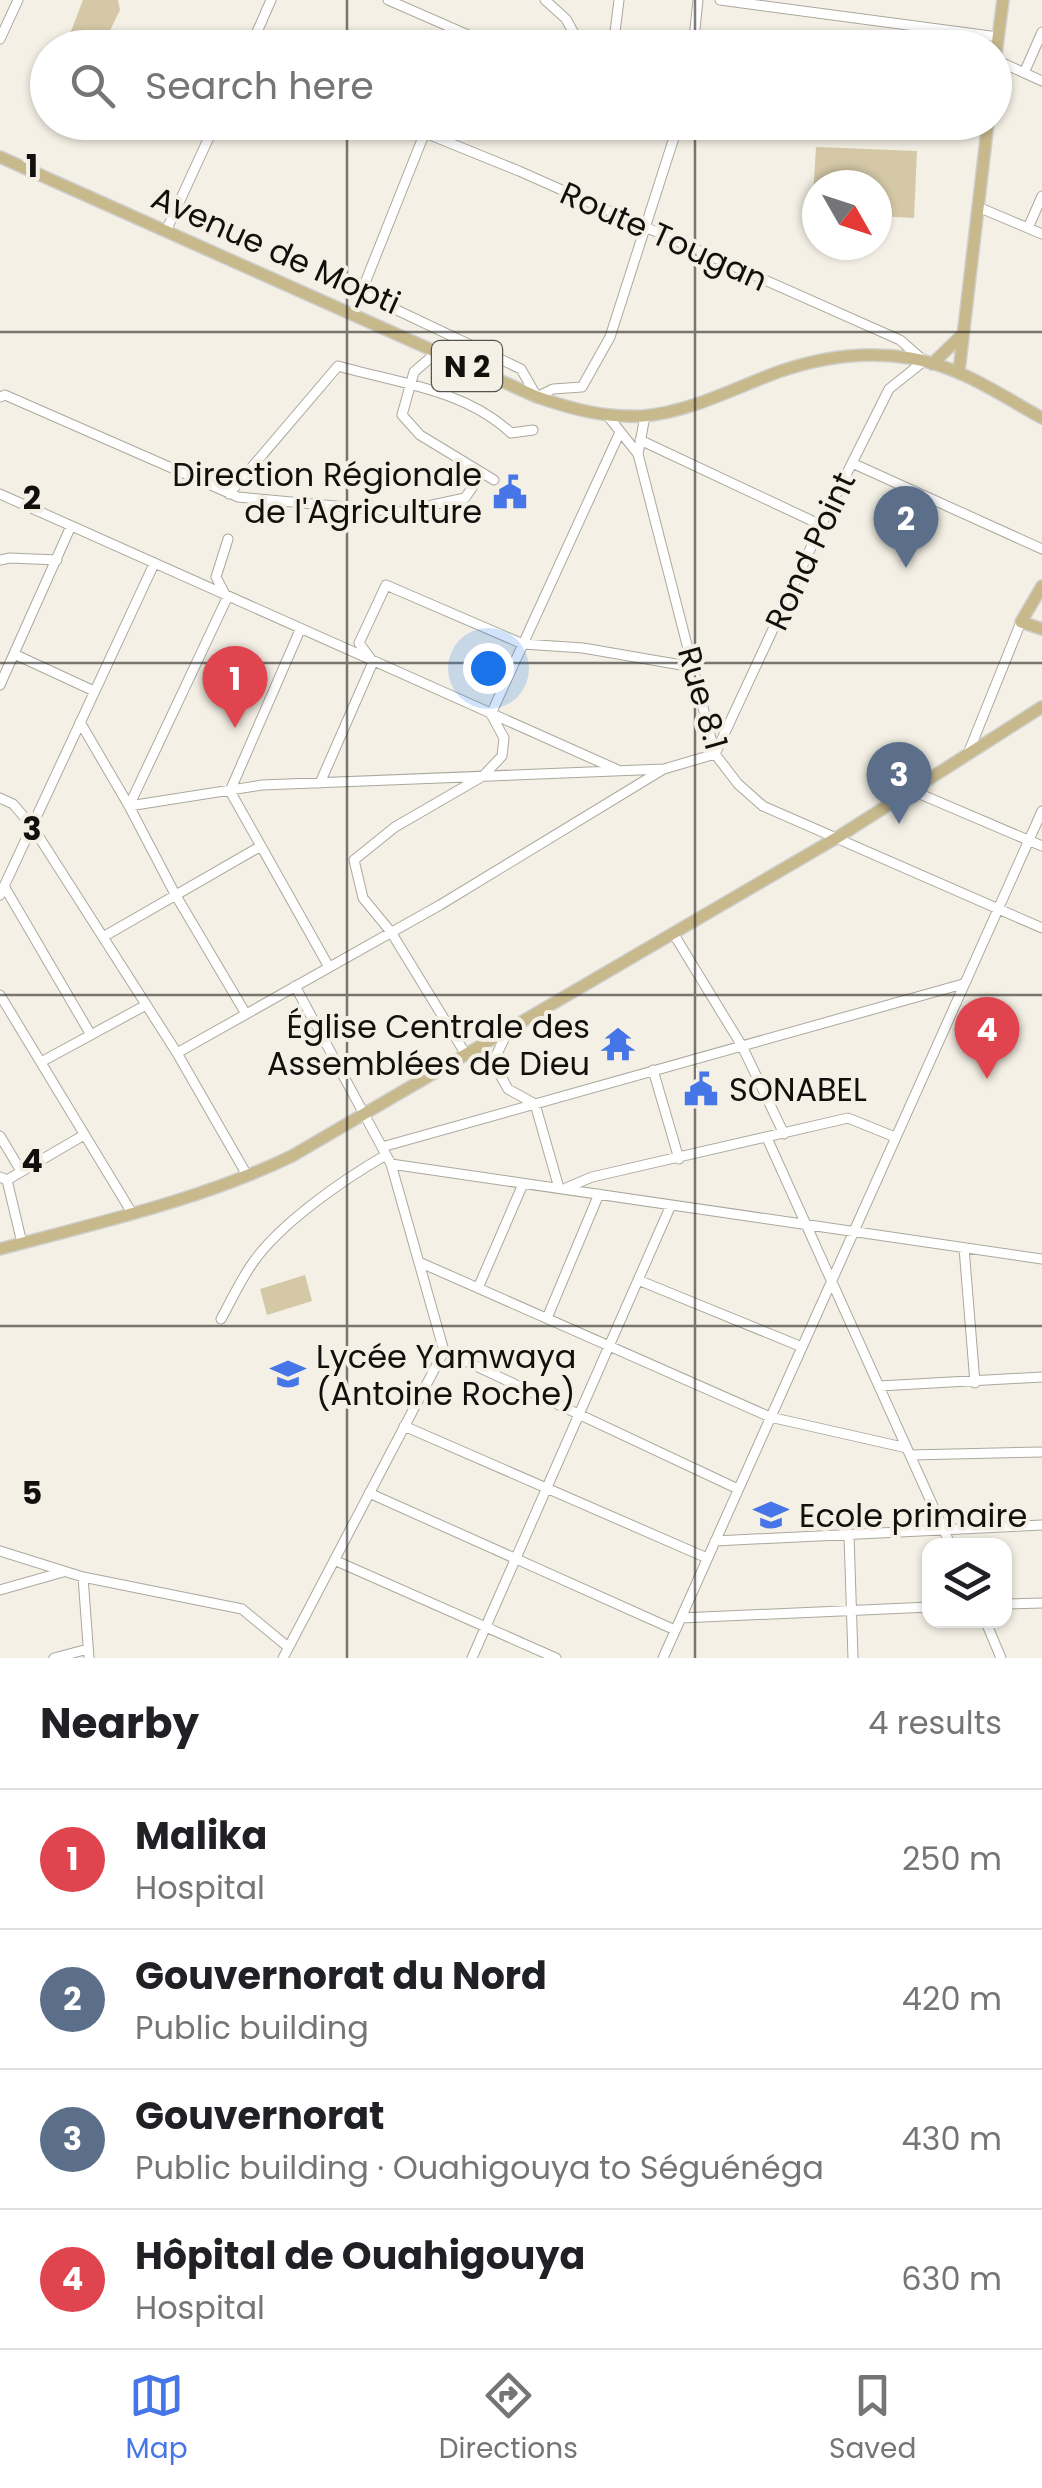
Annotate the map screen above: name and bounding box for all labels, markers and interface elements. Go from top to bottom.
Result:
search box [30,30,1012,140]
icon: search [65,58,120,113]
text: Search here [145,59,374,112]
text: 1 [26,143,38,188]
street label: Route Tougan [553,170,775,302]
north arrow [802,170,892,260]
street label: Avenue de Mopti [144,175,408,325]
road number: N 2 [432,341,502,391]
place label: Direction Régionale de l'Agriculture [172,452,482,534]
street label: Rond Point [754,465,866,637]
public building icon: Direction Régionale de l'Agriculture [491,473,529,511]
text: 2 [23,475,41,520]
pin: 2 [874,486,938,568]
street label: Rue 8.1 [667,641,739,755]
your location [463,643,514,694]
pin: 1 [202,646,268,728]
pin: 3 [866,742,932,824]
text: 3 [22,806,42,851]
pin: 4 [954,996,1020,1079]
place label: Église Centrale des Assemblées de Dieu [267,1004,590,1086]
temple icon: Église Centrale des Assemblées de Dieu [599,1025,637,1063]
place label: SONABEL [729,1067,867,1112]
public building icon: SONABEL [682,1070,720,1108]
text: 4 [21,1138,43,1183]
place label: Lycée Yamwaya (Antoine Roche) [316,1334,576,1416]
school or university icon: Lycée Yamwaya (Antoine Roche) [269,1355,307,1393]
text: 5 [22,1470,42,1515]
place label: Ecole primaire [799,1493,1027,1538]
school or university icon: Ecole primaire [752,1496,790,1534]
map controls [922,1538,1012,1628]
button: layers [922,1538,1012,1628]
text: Nearby [40,1694,199,1753]
text: 4 results [868,1700,1002,1745]
text: Malika [135,1809,267,1862]
text: 1 [66,1836,79,1881]
text: 250 m [902,1836,1002,1881]
text: Hospital [135,1865,265,1910]
text: Gouvernorat du Nord [135,1949,547,2002]
text: 2 [63,1976,82,2021]
text: 420 m [902,1976,1002,2021]
text: Public building [135,2005,369,2050]
text: Gouvernorat [135,2089,385,2142]
text: 3 [63,2116,82,2161]
text: 430 m [901,2116,1002,2161]
text: Public building · Ouahigouya to Séguénéga [135,2145,824,2190]
text: Hôpital de Ouahigouya [135,2229,585,2282]
text: 4 [62,2256,83,2301]
text: 630 m [901,2256,1002,2301]
text: Hospital [135,2285,265,2330]
tab: Map [126,2368,188,2470]
tab: Directions [439,2368,578,2470]
tab: Saved [829,2368,916,2470]

